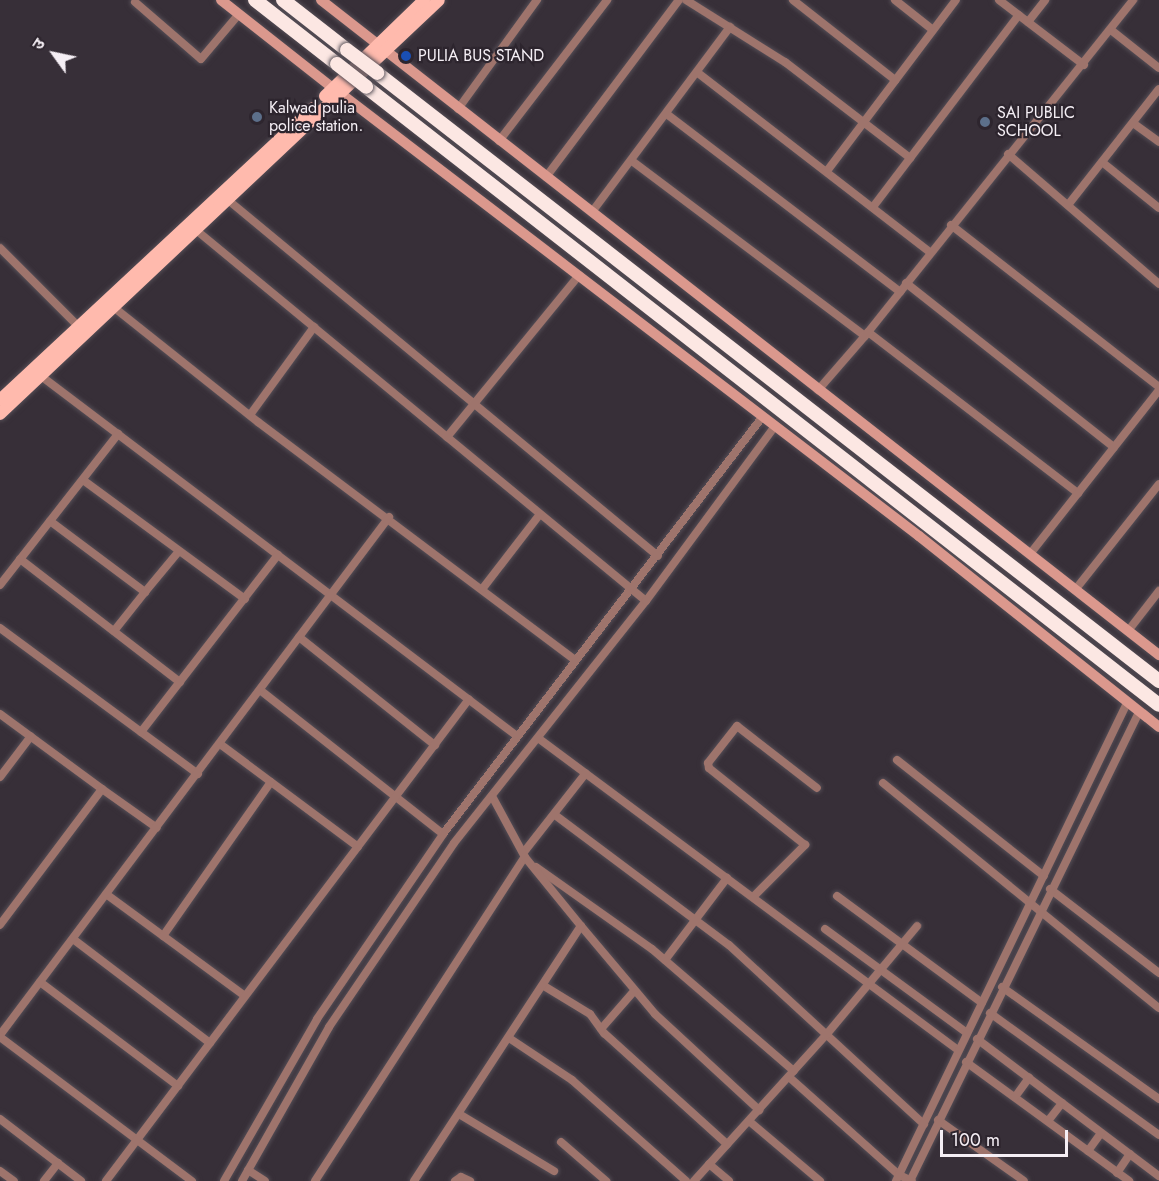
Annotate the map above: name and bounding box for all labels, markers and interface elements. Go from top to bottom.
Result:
north arrow [24,24,84,84]
text: उ [26,34,51,54]
place label: PULIA BUS STAND [418,46,544,66]
marker: PULIA BUS STAND [399,49,413,63]
place label: Kalwad pulia police station. [269,98,363,136]
place label: SAI PUBLIC SCHOOL [997,103,1075,141]
marker: Kalwad pulia police station. [250,110,264,124]
marker: SAI PUBLIC SCHOOL [978,115,992,129]
scale bar [943,1118,1070,1156]
text: 100 m [951,1127,1000,1153]

